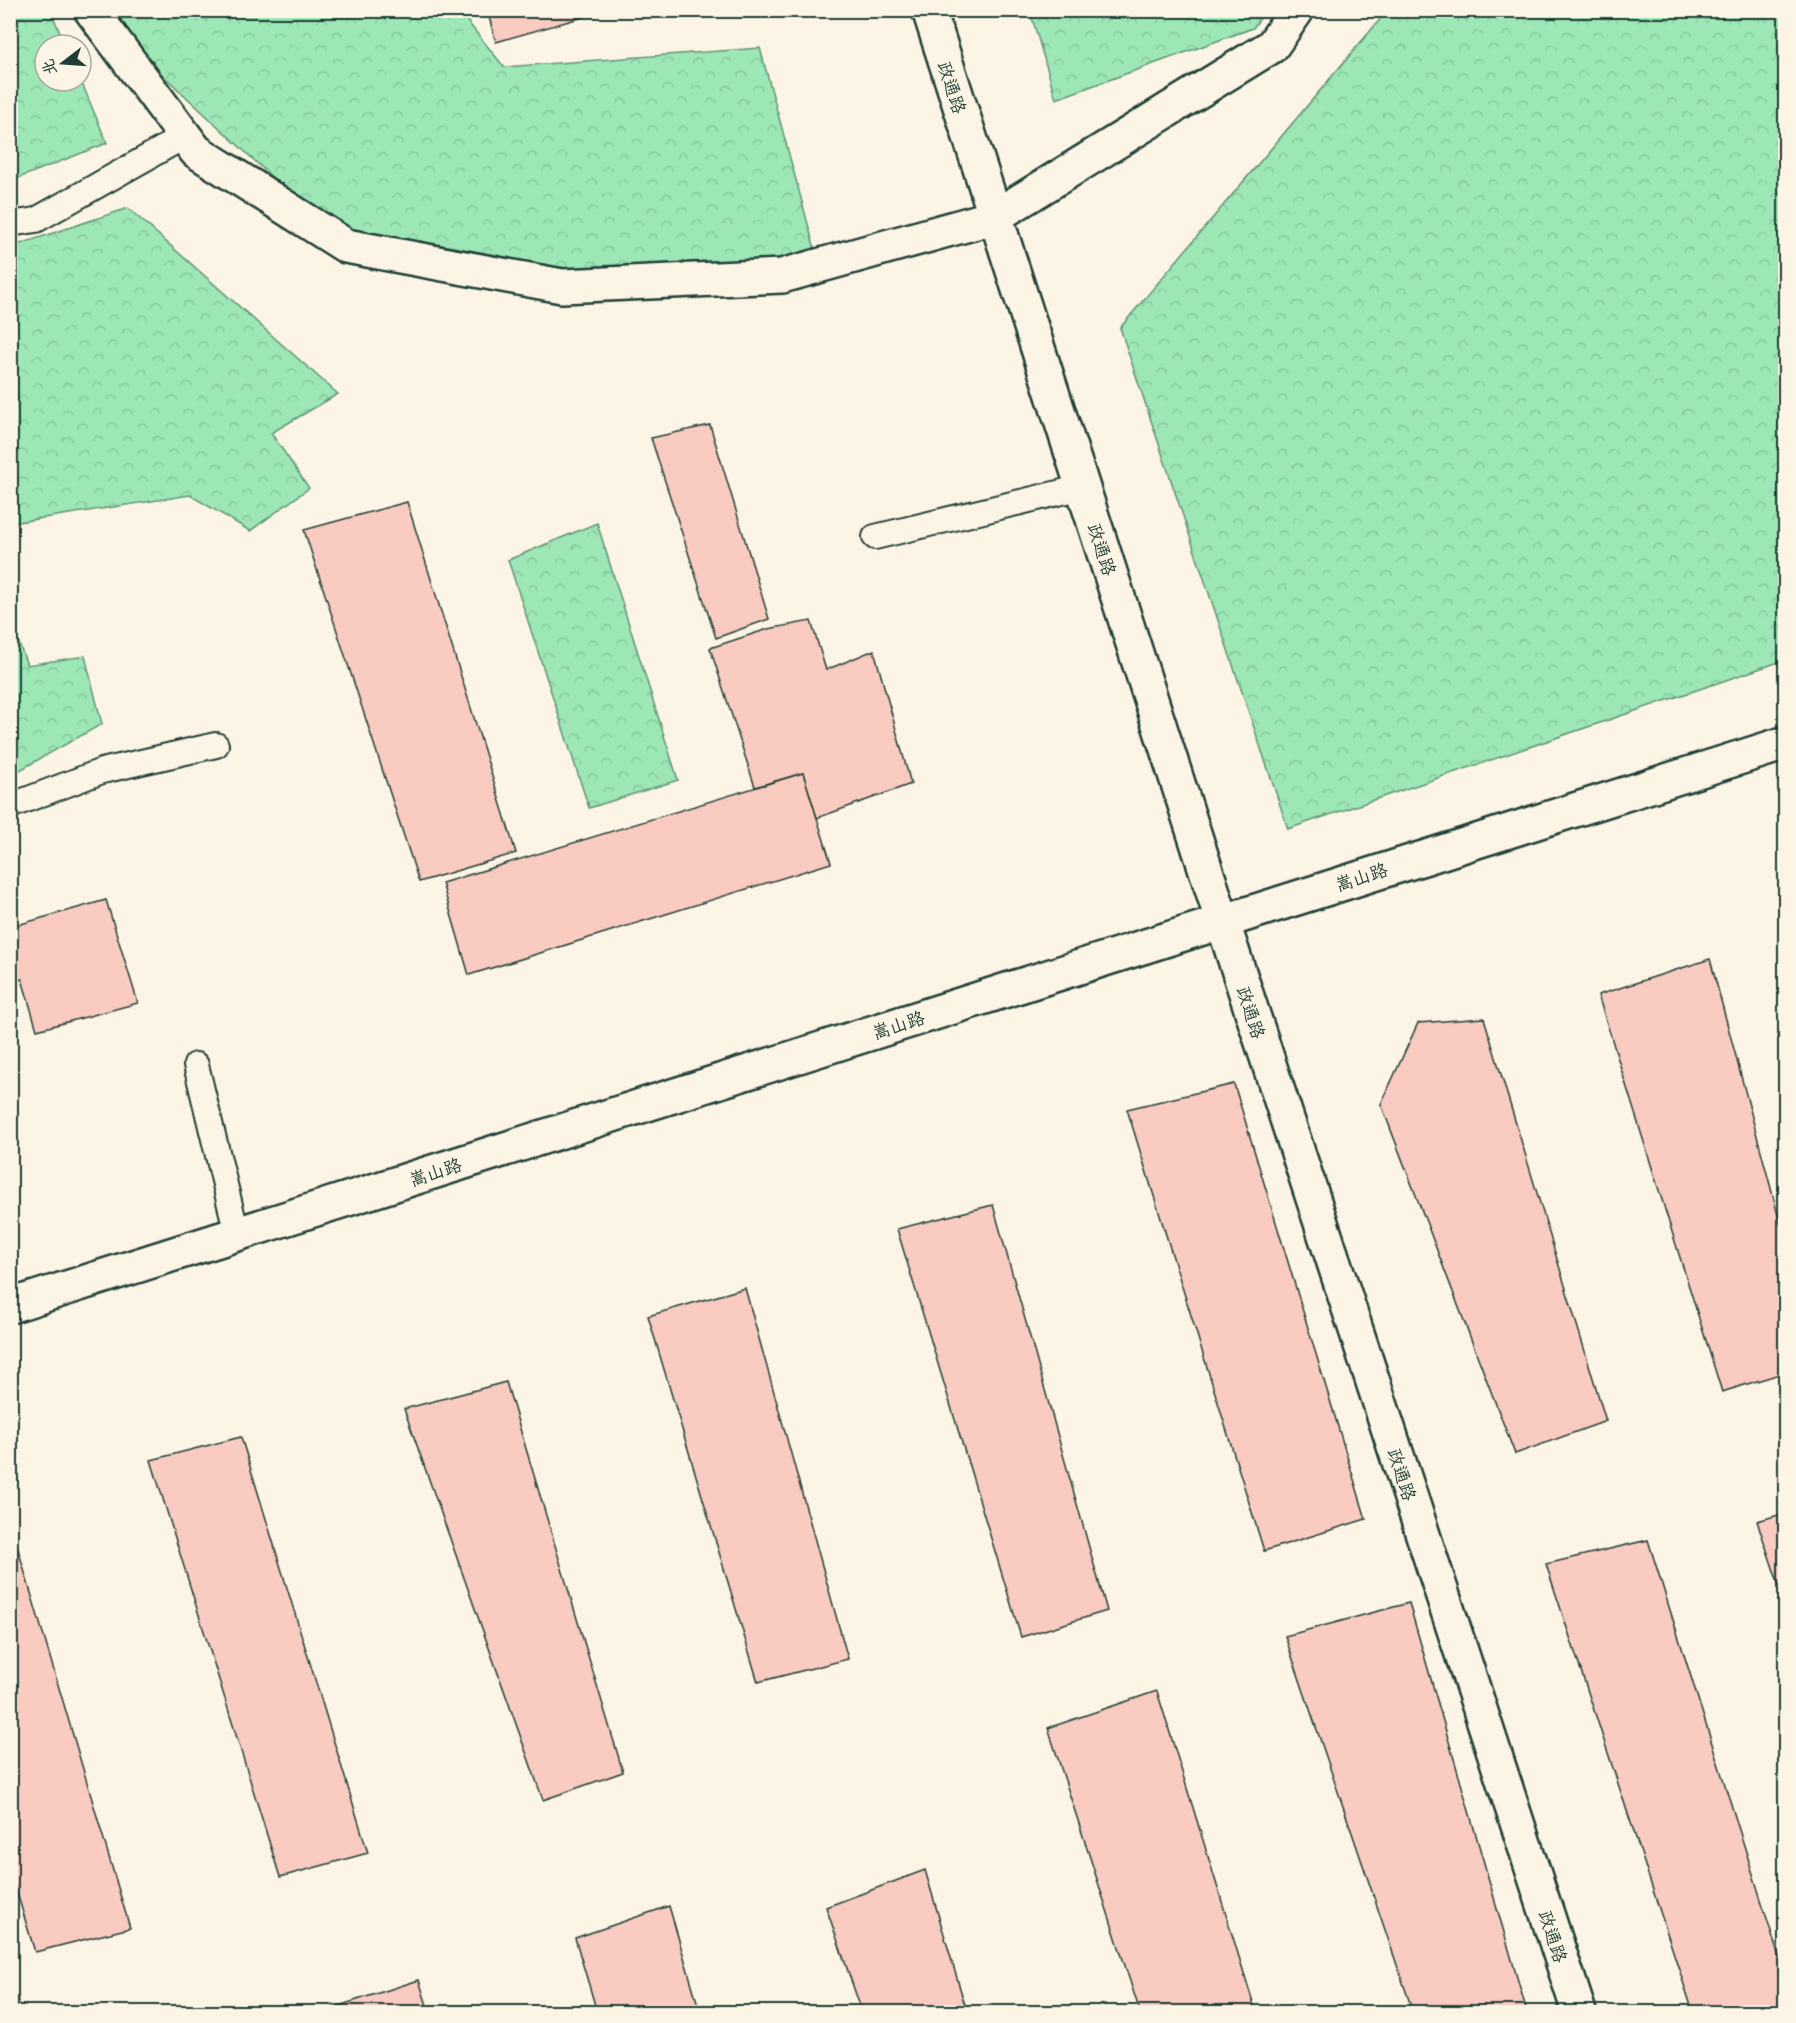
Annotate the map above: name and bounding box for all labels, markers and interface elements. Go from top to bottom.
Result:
north arrow [33,33,93,93]
text: 北 [34,57,62,79]
street label: 政通路 [932,57,974,117]
street label: 政通路 [1082,519,1124,579]
street label: 嵩山路 [1331,855,1391,897]
street label: 政通路 [1231,982,1273,1042]
street label: 嵩山路 [868,1003,928,1045]
street label: 嵩山路 [405,1150,465,1192]
street label: 政通路 [1382,1444,1424,1504]
street label: 政通路 [1533,1906,1575,1966]

